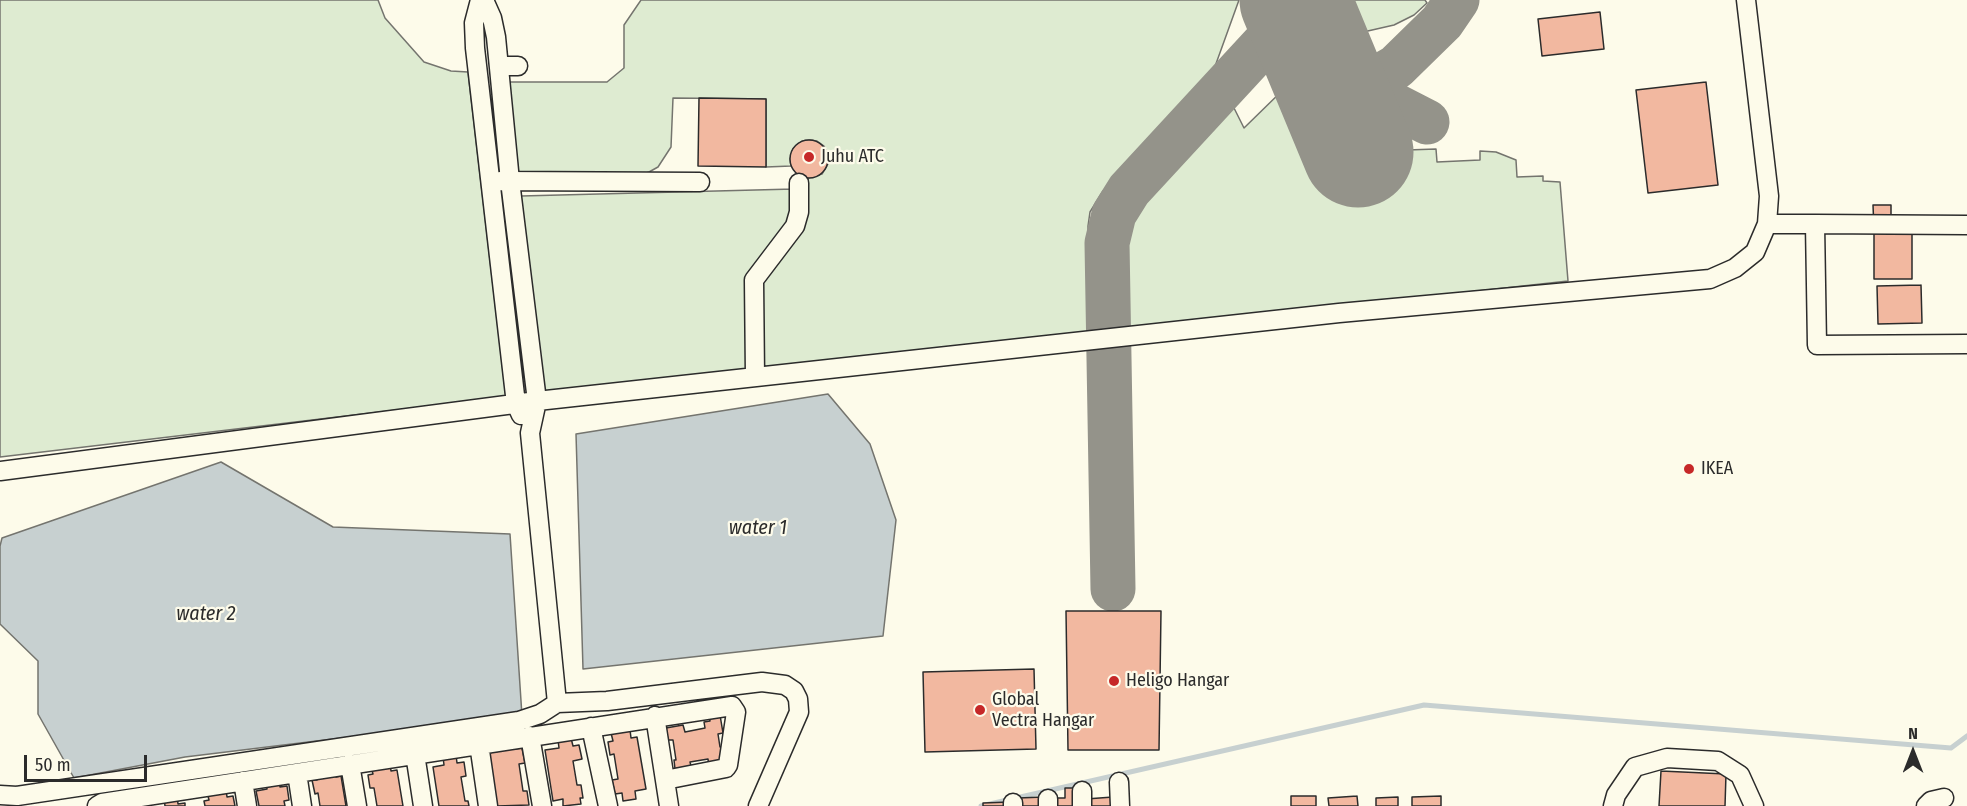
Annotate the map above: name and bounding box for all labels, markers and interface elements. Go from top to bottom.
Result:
place label: Juhu ATC [821,146,884,168]
marker: Juhu ATC [802,150,816,164]
place label: IKEA [1701,458,1733,480]
marker: IKEA [1682,462,1696,476]
water label: water 1 [729,516,787,540]
water label: water 2 [176,602,236,626]
place label: Heligo Hangar [1126,670,1229,692]
marker: Heligo Hangar [1107,674,1121,688]
place label: Global Vectra Hangar [992,689,1094,732]
marker: Global Vectra Hangar [973,703,987,717]
north arrow [1883,722,1943,782]
text: N [1908,724,1918,743]
scale bar [27,743,150,781]
text: 50 m [35,754,71,776]

